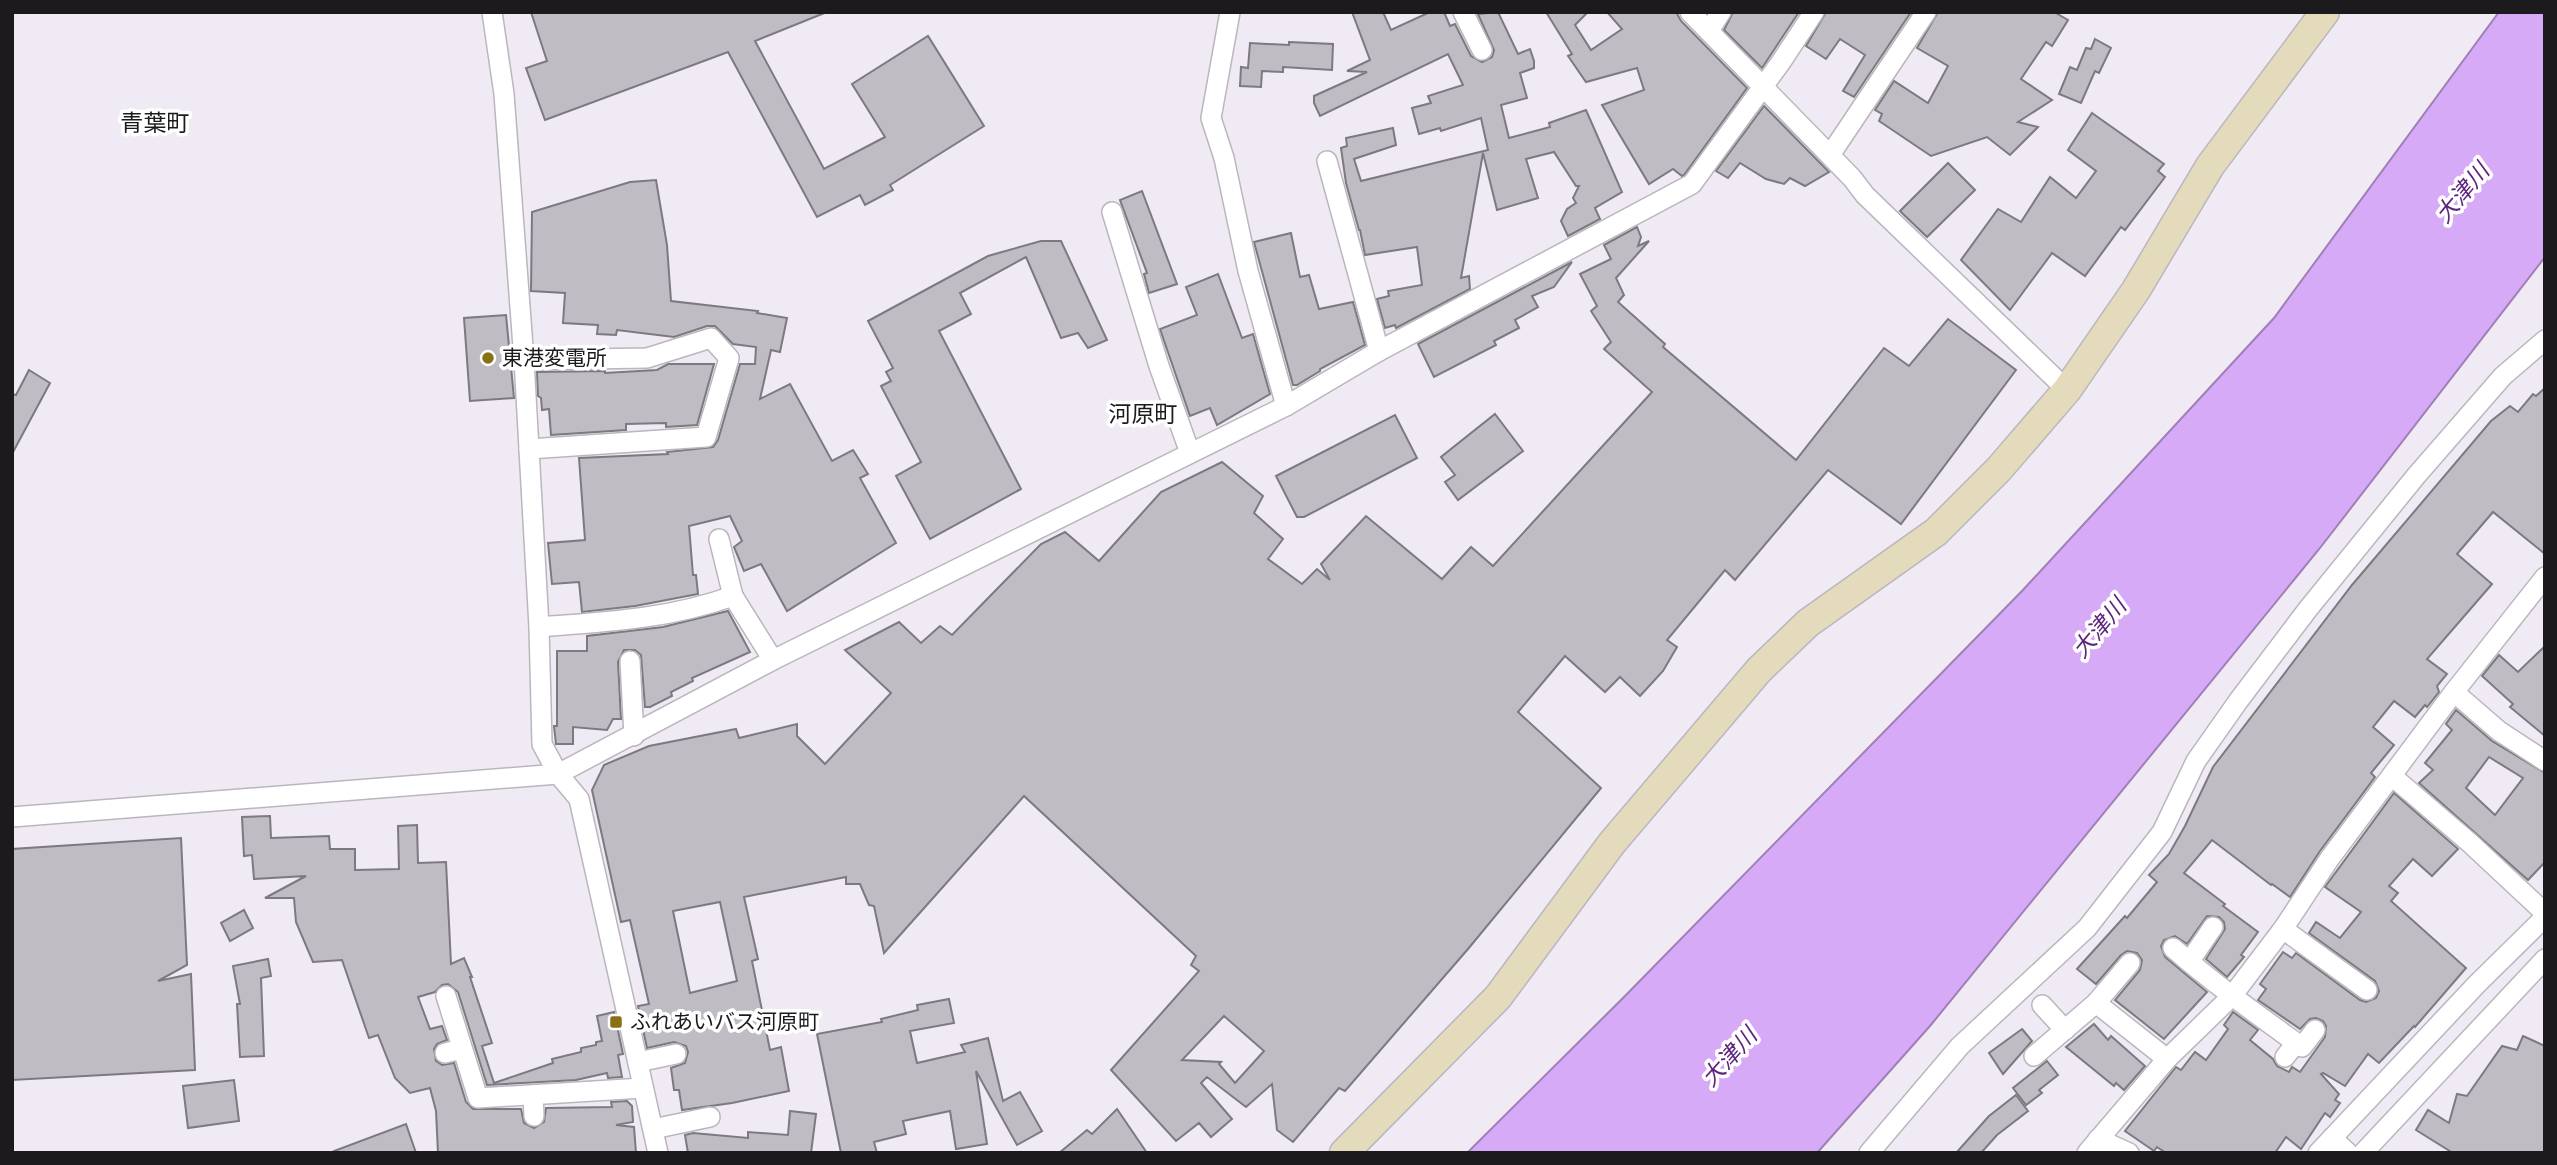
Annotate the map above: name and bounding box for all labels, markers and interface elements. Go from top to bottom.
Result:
district label: 青葉町 [121,106,190,138]
water label: 大津川 [2427,153,2498,229]
place label: 東港変電所 [502,343,607,371]
marker: 東港変電所 [480,350,496,366]
district label: 河原町 [1109,397,1178,429]
water label: 大津川 [2064,588,2135,664]
place label: ふれあいバス河原町 [630,1007,819,1035]
marker: ふれあいバス河原町 [608,1014,624,1030]
water label: 大津川 [1693,1018,1765,1093]

